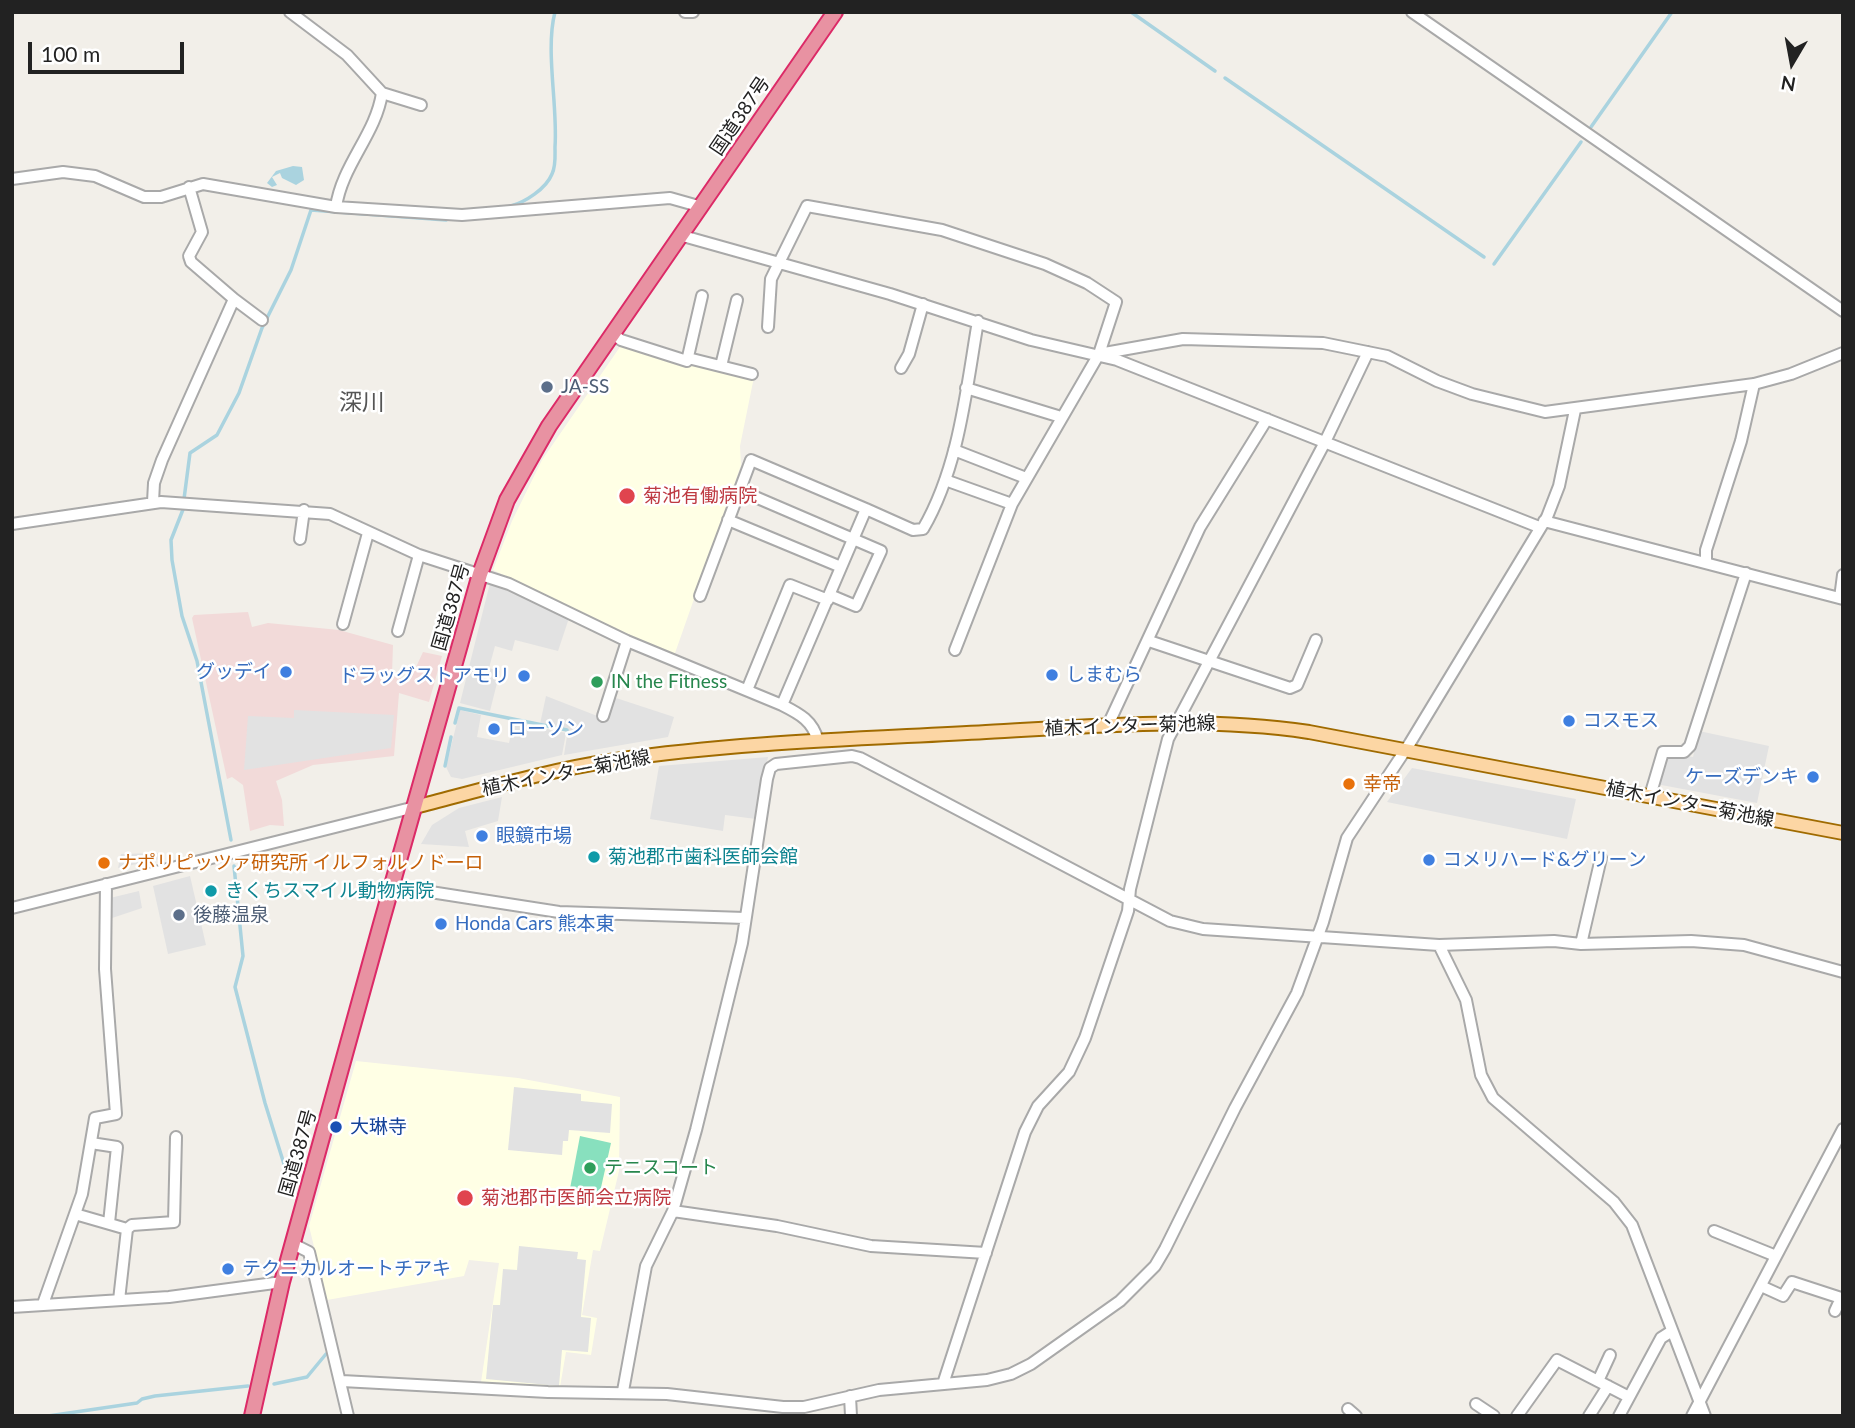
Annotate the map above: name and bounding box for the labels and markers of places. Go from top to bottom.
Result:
place label: JA-SS [561,376,609,398]
marker: JA-SS [539,379,555,395]
place label: 菊池有働病院 [643,485,757,507]
marker: 菊池有働病院 [617,486,637,506]
place label: グッデイ [196,661,272,683]
marker: グッデイ [278,664,294,680]
place label: しまむら [1066,664,1142,686]
place label: ドラッグストアモリ [339,665,510,687]
marker: しまむら [1044,667,1060,683]
marker: ドラッグストアモリ [516,668,532,684]
place label: IN the Fitness [611,671,727,693]
marker: IN the Fitness [589,674,605,690]
place label: コスモス [1583,710,1659,732]
marker: コスモス [1561,713,1577,729]
place label: ローソン [508,718,584,740]
marker: ローソン [486,721,502,737]
place label: ケーズデンキ [1685,766,1799,788]
marker: ケーズデンキ [1805,769,1821,785]
place label: 幸帝 [1363,773,1401,795]
marker: 幸帝 [1341,776,1357,792]
place label: 眼鏡市場 [496,825,572,847]
marker: 眼鏡市場 [474,828,490,844]
place label: 菊池郡市歯科医師会館 [608,846,798,868]
marker: 菊池郡市歯科医師会館 [586,849,602,865]
place label: コメリハード&グリーン [1443,849,1647,871]
place label: ナポリピッツァ研究所 イルフォルノドーロ [118,852,484,874]
marker: コメリハード&グリーン [1421,852,1437,868]
marker: ナポリピッツァ研究所 イルフォルノドーロ [96,855,112,871]
place label: きくちスマイル動物病院 [225,880,434,902]
marker: きくちスマイル動物病院 [203,883,219,899]
place label: 後藤温泉 [193,904,269,926]
marker: 後藤温泉 [171,907,187,923]
place label: Honda Cars 熊本東 [455,913,615,935]
marker: Honda Cars 熊本東 [433,916,449,932]
place label: 大琳寺 [350,1116,407,1138]
marker: 大琳寺 [328,1119,344,1135]
place label: テニスコート [604,1157,718,1179]
marker: テニスコート [582,1160,598,1176]
place label: 菊池郡市医師会立病院 [481,1187,671,1209]
marker: 菊池郡市医師会立病院 [455,1188,475,1208]
place label: テクニカルオートチアキ [242,1258,451,1280]
marker: テクニカルオートチアキ [220,1261,236,1277]

